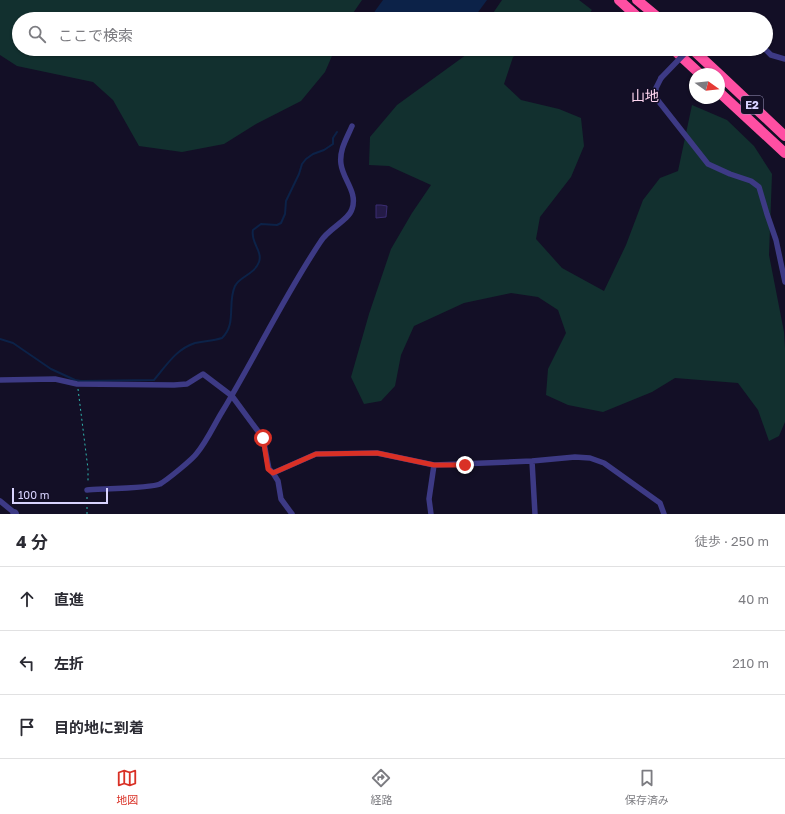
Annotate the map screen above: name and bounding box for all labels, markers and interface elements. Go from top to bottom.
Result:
search box [12,12,773,56]
icon: search [26,23,48,45]
text: ここで検索 [58,26,133,44]
north arrow [689,68,725,104]
district label: 山地 [631,87,659,104]
road number: E2 [741,96,763,114]
route start [254,429,272,447]
route end [456,456,474,474]
scale bar [12,486,108,505]
text: 100 m [18,488,49,501]
text: 4 分 [16,531,48,552]
text: 徒歩 · 250 m [695,533,769,549]
icon: ahead [16,588,38,610]
text: 直進 [54,590,84,608]
text: 40 m [738,591,769,607]
icon: left [16,652,38,674]
text: 左折 [54,654,84,672]
text: 210 m [732,655,769,671]
icon: arrive [16,716,38,738]
text: 目的地に到着 [54,718,144,736]
tab: 地図 [116,767,138,807]
tab: 経路 [370,767,392,807]
tab: 保存済み [625,767,669,807]

